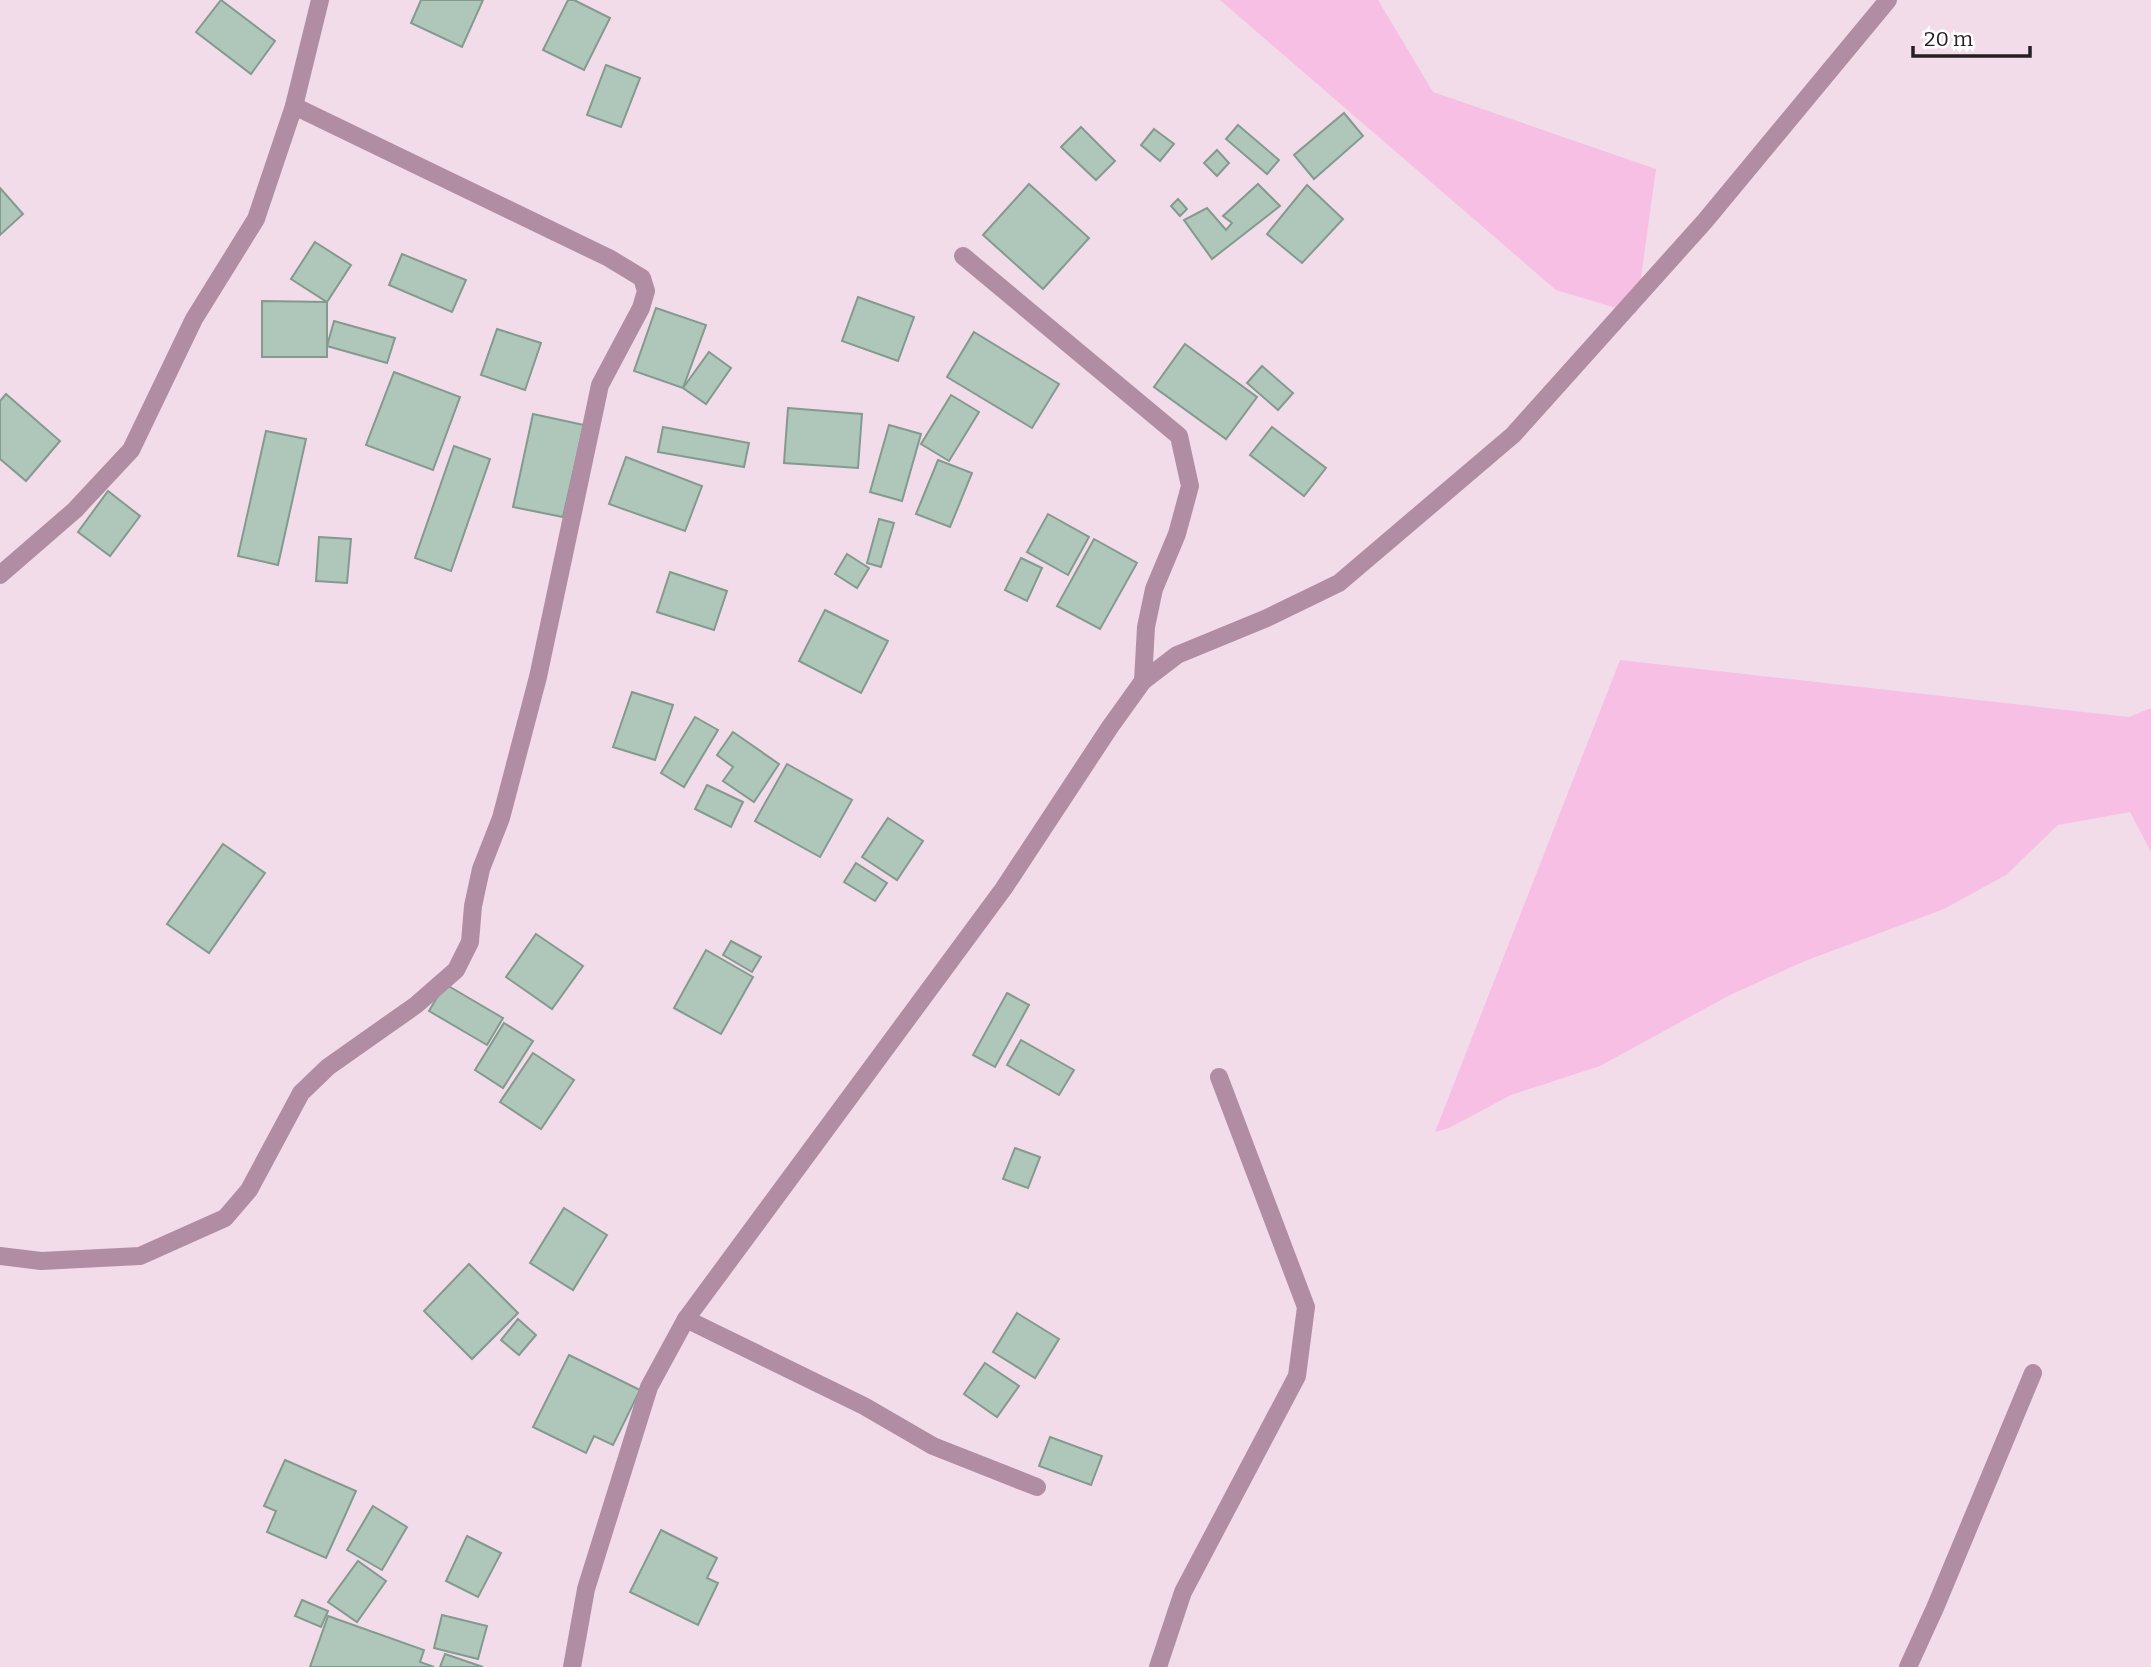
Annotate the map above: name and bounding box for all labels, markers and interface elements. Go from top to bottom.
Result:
scale bar [1913,14,2030,58]
text: 20 m [1924,26,1973,52]

